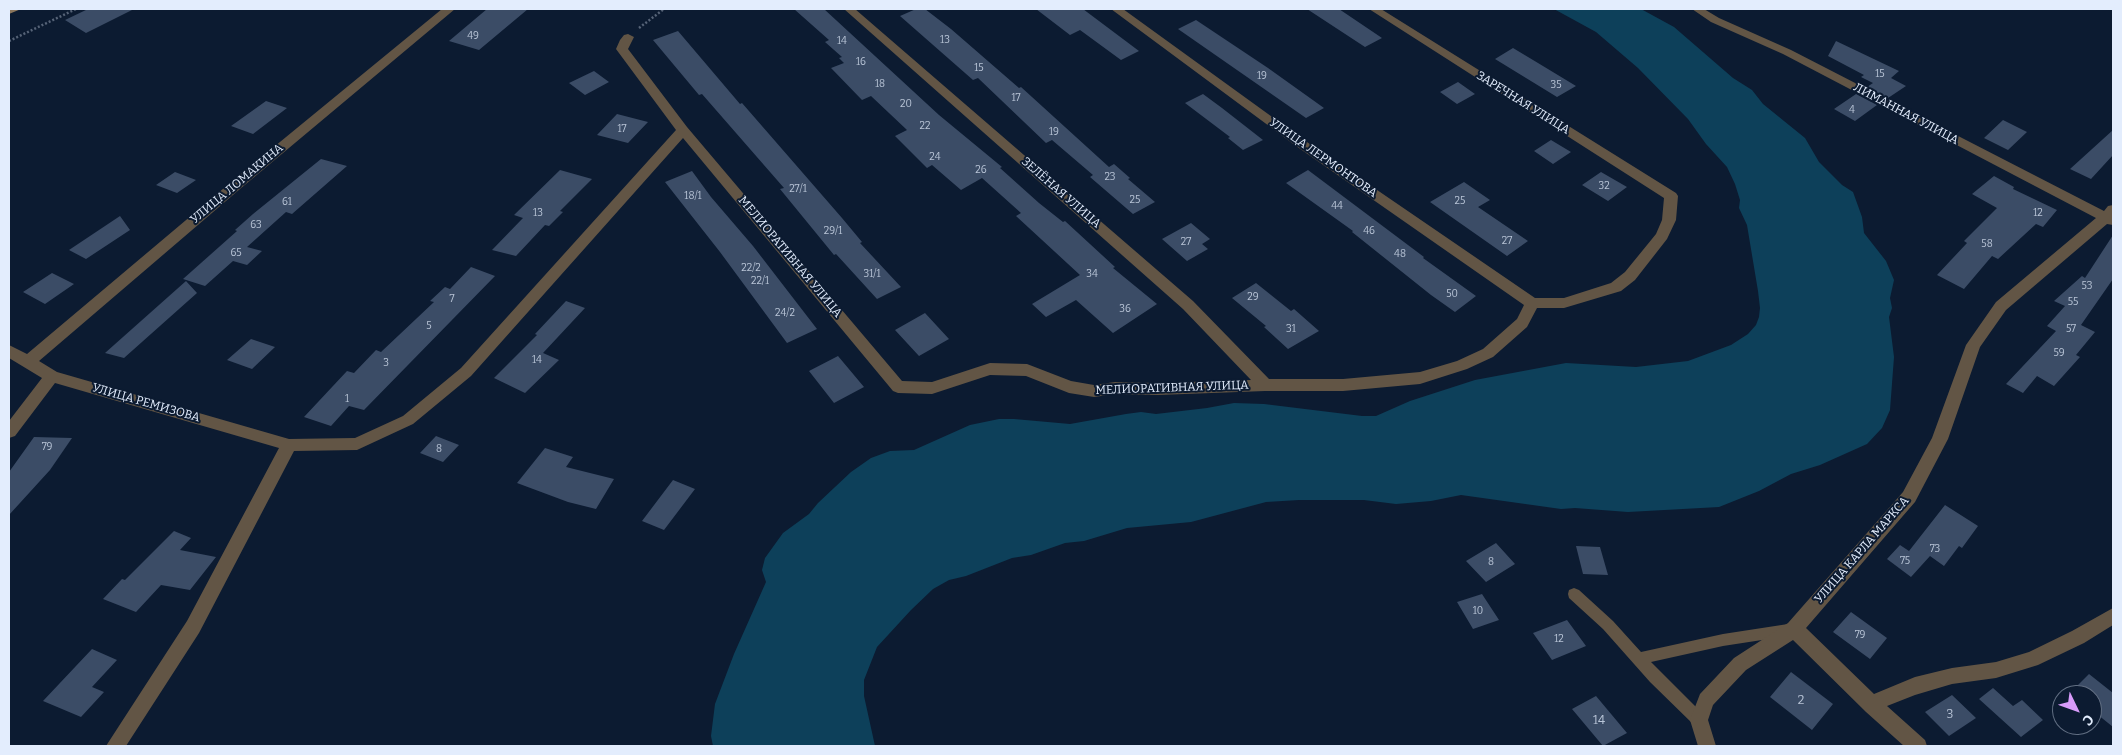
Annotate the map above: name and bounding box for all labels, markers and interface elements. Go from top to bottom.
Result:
house number: 49 [467,30,479,42]
house number: 13 [940,34,950,46]
house number: 14 [837,35,847,47]
house number: 16 [856,56,866,68]
house number: 15 [974,62,984,74]
street label: ЗАРЕЧНАЯ УЛИЦА [1474,68,1572,138]
house number: 15 [1875,68,1885,80]
house number: 19 [1257,70,1267,82]
house number: 18 [875,78,885,90]
house number: 35 [1550,79,1562,91]
street label: ЛИМАННАЯ УЛИЦА [1851,80,1961,148]
house number: 17 [1012,92,1020,104]
house number: 20 [900,98,912,110]
house number: 4 [1849,104,1855,116]
street label: УЛИЦА ЛЕРМОНТОВА [1266,115,1380,201]
house number: 22 [920,120,930,132]
house number: 17 [618,123,626,135]
house number: 19 [1049,126,1059,138]
street label: УЛИЦА ЛОМАКИНА [188,141,286,227]
house number: 24 [929,151,941,163]
street label: ЗЕЛЁНАЯ УЛИЦА [1018,155,1104,231]
house number: 26 [975,164,987,176]
house number: 23 [1104,171,1116,183]
house number: 32 [1598,180,1610,192]
house number: 27/1 [789,183,807,195]
house number: 18/1 [684,190,702,202]
street label: МЕЛИОРАТИВНАЯ УЛИЦА [735,194,845,320]
house number: 25 [1130,194,1140,206]
house number: 25 [1455,195,1465,207]
house number: 61 [282,196,292,208]
house number: 44 [1331,200,1343,212]
house number: 13 [533,207,543,219]
house number: 12 [2033,207,2043,219]
house number: 63 [250,219,262,231]
house number: 29/1 [824,225,842,237]
house number: 46 [1363,225,1375,237]
house number: 27 [1502,235,1512,247]
house number: 27 [1181,236,1191,248]
house number: 58 [1981,238,1993,250]
house number: 65 [230,247,242,259]
house number: 48 [1394,248,1406,260]
house number: 22/2 [741,262,761,274]
house number: 31/1 [863,268,881,280]
house number: 34 [1086,268,1098,280]
house number: 22/1 [751,275,769,287]
house number: 53 [2082,280,2092,292]
house number: 50 [1446,288,1458,300]
house number: 29 [1247,291,1259,303]
house number: 7 [449,293,455,305]
house number: 55 [2068,296,2078,308]
house number: 36 [1119,303,1131,315]
house number: 24/2 [775,307,795,319]
house number: 5 [426,320,432,332]
house number: 31 [1286,323,1296,335]
house number: 57 [2066,323,2076,335]
house number: 59 [2053,347,2065,359]
house number: 14 [532,354,542,366]
house number: 3 [383,357,389,369]
street label: МЕЛИОРАТИВНАЯ УЛИЦА [1095,378,1249,398]
street label: УЛИЦА РЕМИЗОВА [90,381,202,425]
house number: 1 [345,393,349,405]
house number: 79 [42,441,52,453]
house number: 8 [436,443,442,455]
street label: УЛИЦА КАРЛА МАРКСА [1812,494,1912,606]
house number: 73 [1930,543,1940,555]
house number: 75 [1900,555,1910,567]
house number: 8 [1488,556,1494,568]
house number: 10 [1473,605,1483,617]
house number: 79 [1855,629,1865,641]
house number: 12 [1554,633,1564,645]
north arrow [2052,685,2102,735]
house number: 2 [1798,694,1804,708]
house number: 3 [1947,708,1953,722]
text: С [2079,711,2097,729]
house number: 14 [1593,714,1605,728]

